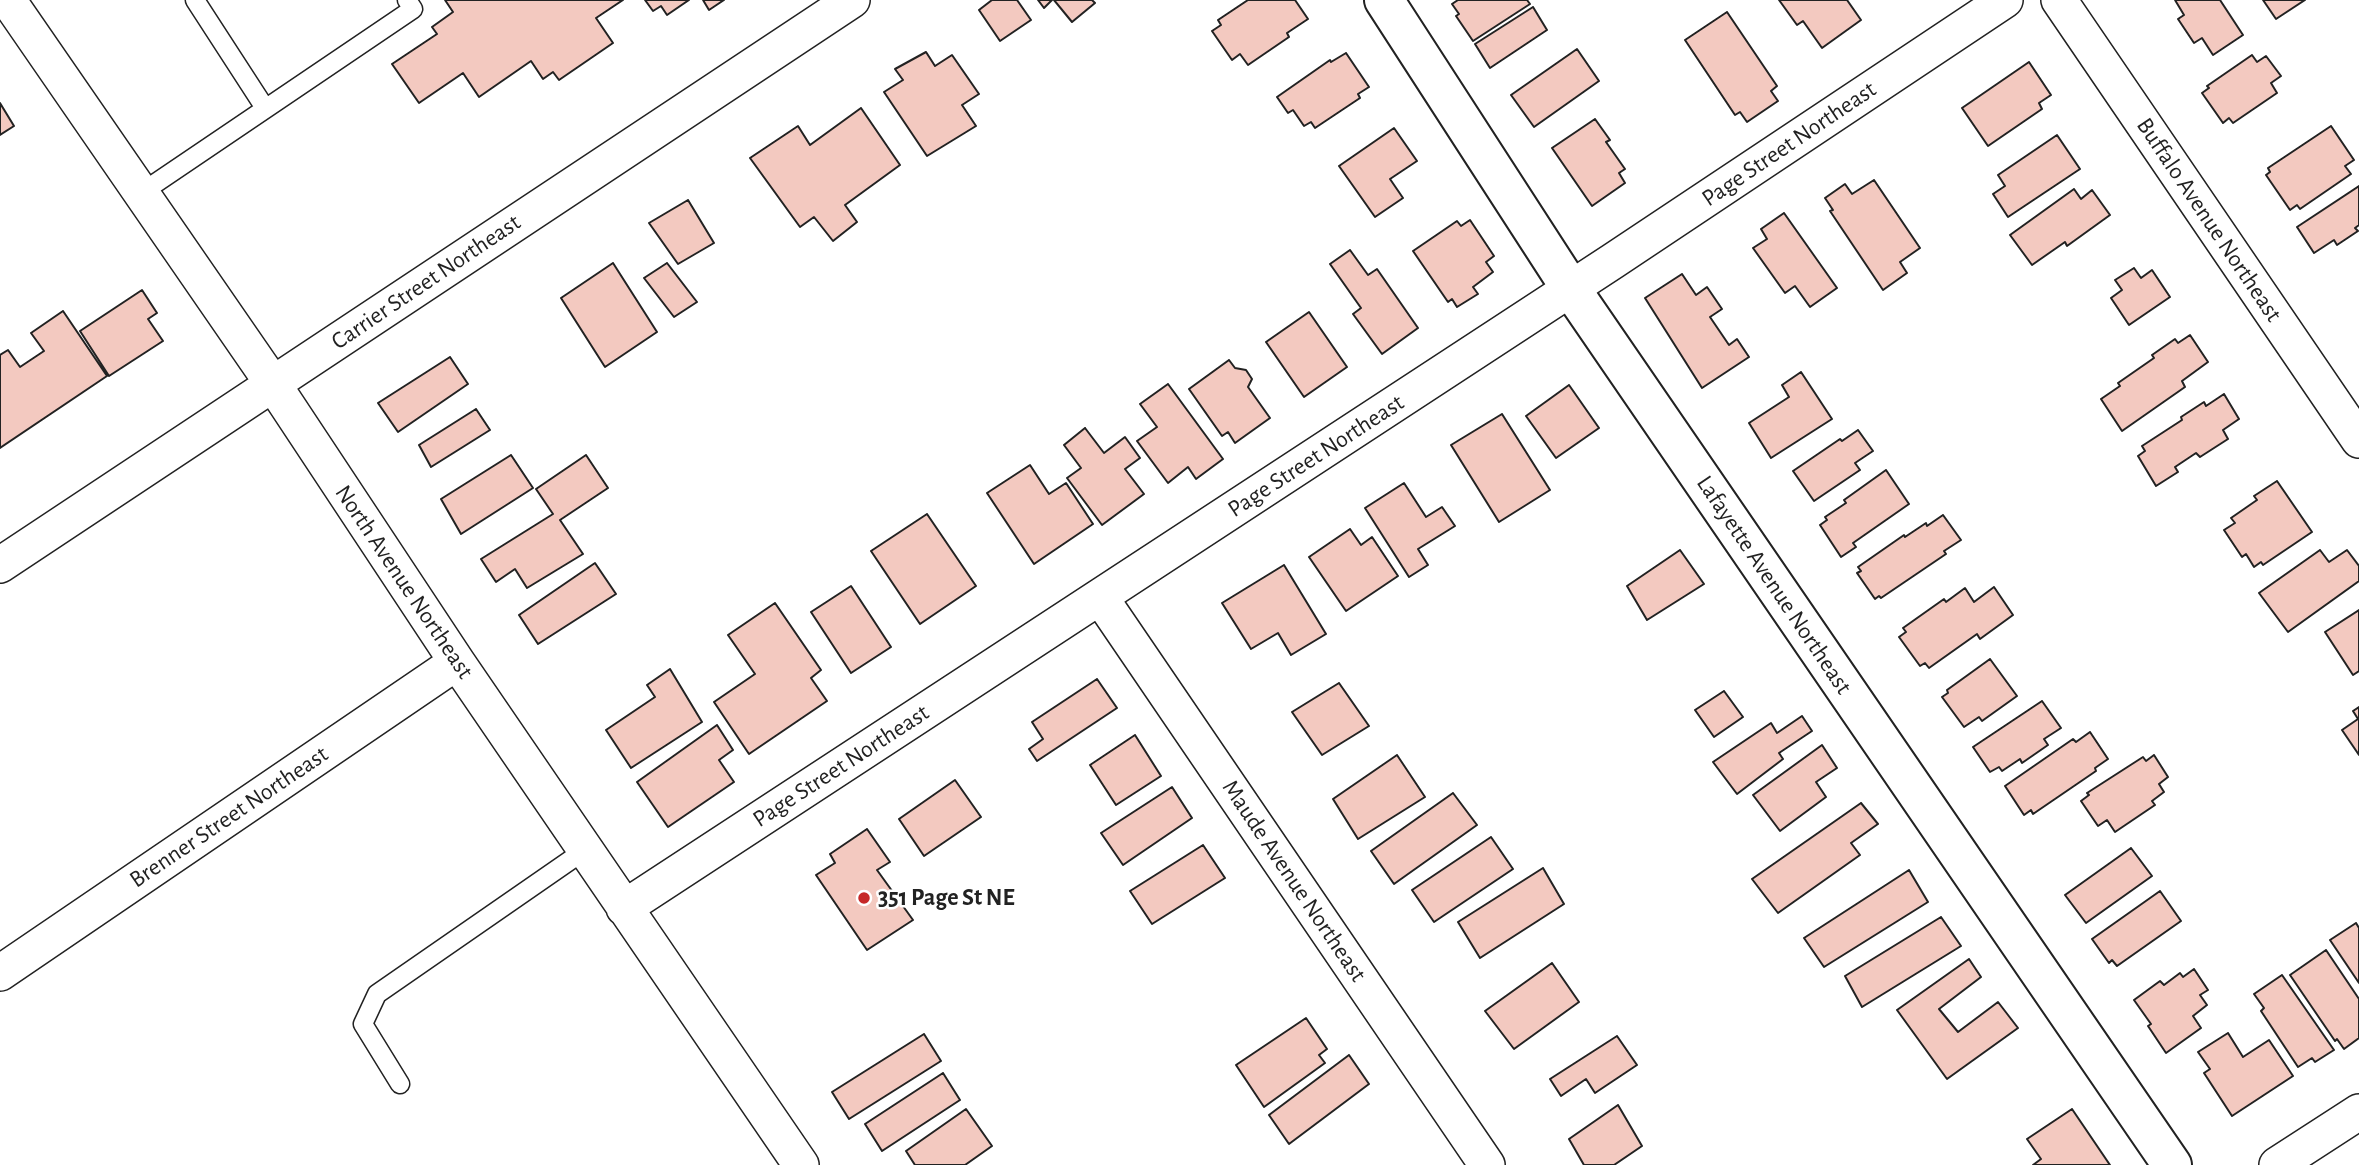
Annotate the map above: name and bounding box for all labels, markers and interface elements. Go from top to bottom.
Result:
street label: Page Street Northeast [1696,75,1882,213]
street label: Buffalo Avenue Northeast [2130,113,2288,327]
street label: Carrier Street Northeast [326,208,526,356]
street label: Page Street Northeast [1223,388,1409,524]
street label: Lafayette Avenue Northeast [1690,470,1858,700]
street label: North Avenue Northeast [329,480,479,684]
street label: Page Street Northeast [748,698,934,834]
street label: Brenner Street Northeast [124,740,334,894]
street label: Maude Avenue Northeast [1216,775,1372,987]
place label: 351 Page St NE [878,884,1015,912]
marker: 351 Page St NE [856,890,872,906]

